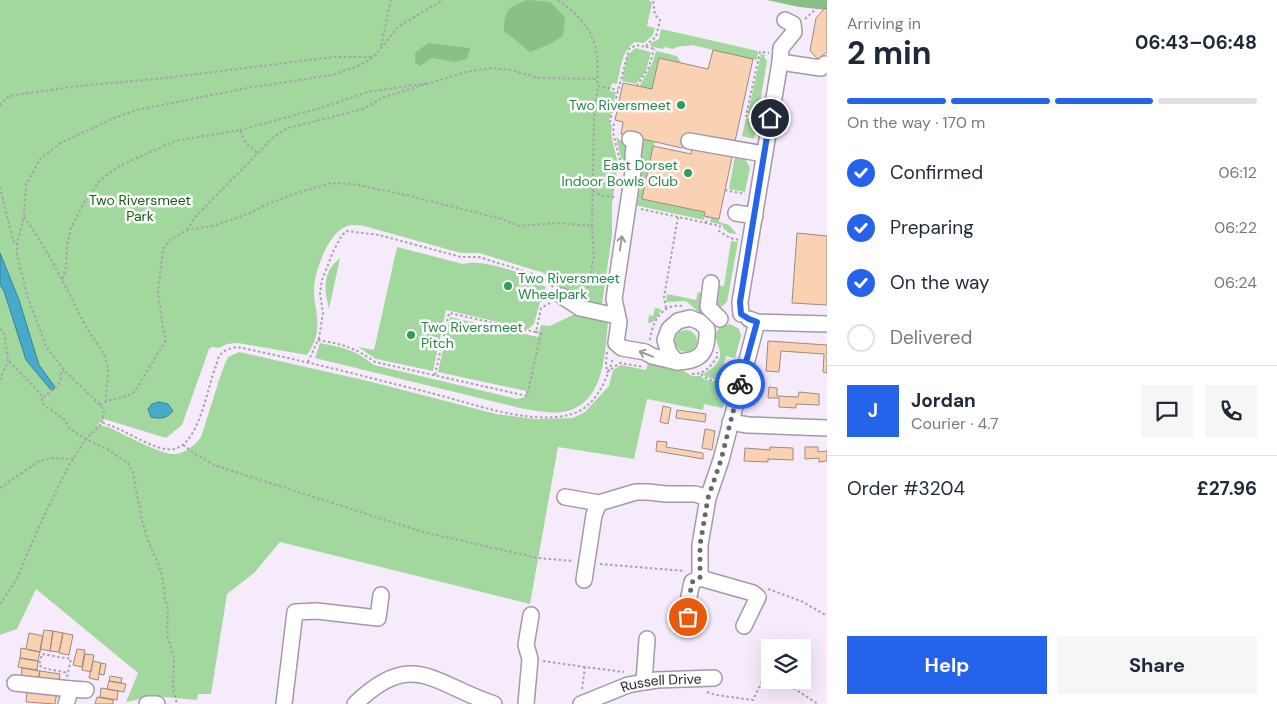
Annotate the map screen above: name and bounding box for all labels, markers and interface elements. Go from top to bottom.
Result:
text: Arriving in [847,13,921,34]
text: 06:43–06:48 [1135,30,1257,55]
text: 2 min [847,32,932,74]
place label: Two Riversmeet [569,96,671,114]
pin [749,97,791,139]
marker: Two Riversmeet [675,99,687,111]
icon: home [756,104,784,132]
text: On the way · 170 m [847,112,985,133]
place label: East Dorset Indoor Bowls Club [561,156,678,190]
icon: check [847,159,875,187]
text: Confirmed [890,160,983,185]
text: 06:12 [1219,162,1257,183]
marker: East Dorset Indoor Bowls Club [682,167,694,179]
park label: Two Riversmeet Park [89,191,191,225]
icon: check [847,214,875,242]
text: Preparing [890,215,974,240]
text: 06:22 [1214,217,1257,238]
one-way arrow [616,235,626,251]
place label: Two Riversmeet Wheelpark [518,269,620,303]
icon: check [847,269,875,297]
text: On the way [890,270,990,295]
text: 06:24 [1214,272,1257,293]
marker: Two Riversmeet Wheelpark [502,280,514,292]
place label: Two Riversmeet Pitch [421,318,523,352]
text: Delivered [890,325,972,350]
marker: Two Riversmeet Pitch [405,329,417,341]
one-way arrow [639,349,654,358]
courier [715,359,765,409]
icon: bike [726,370,754,398]
button: chat [1141,385,1193,437]
button: phone [1205,385,1257,437]
text: Jordan [911,388,976,413]
text: J [868,398,878,423]
text: Courier · 4.7 [911,413,999,434]
text: Order #3204 [847,476,965,501]
text: £27.96 [1197,476,1257,501]
pin [667,596,709,638]
icon: bag [674,603,702,631]
button: Help [847,636,1047,694]
button: Share [1057,636,1257,694]
map controls [761,639,811,689]
button: layers [761,639,811,689]
street label: Russell Drive [618,669,702,696]

